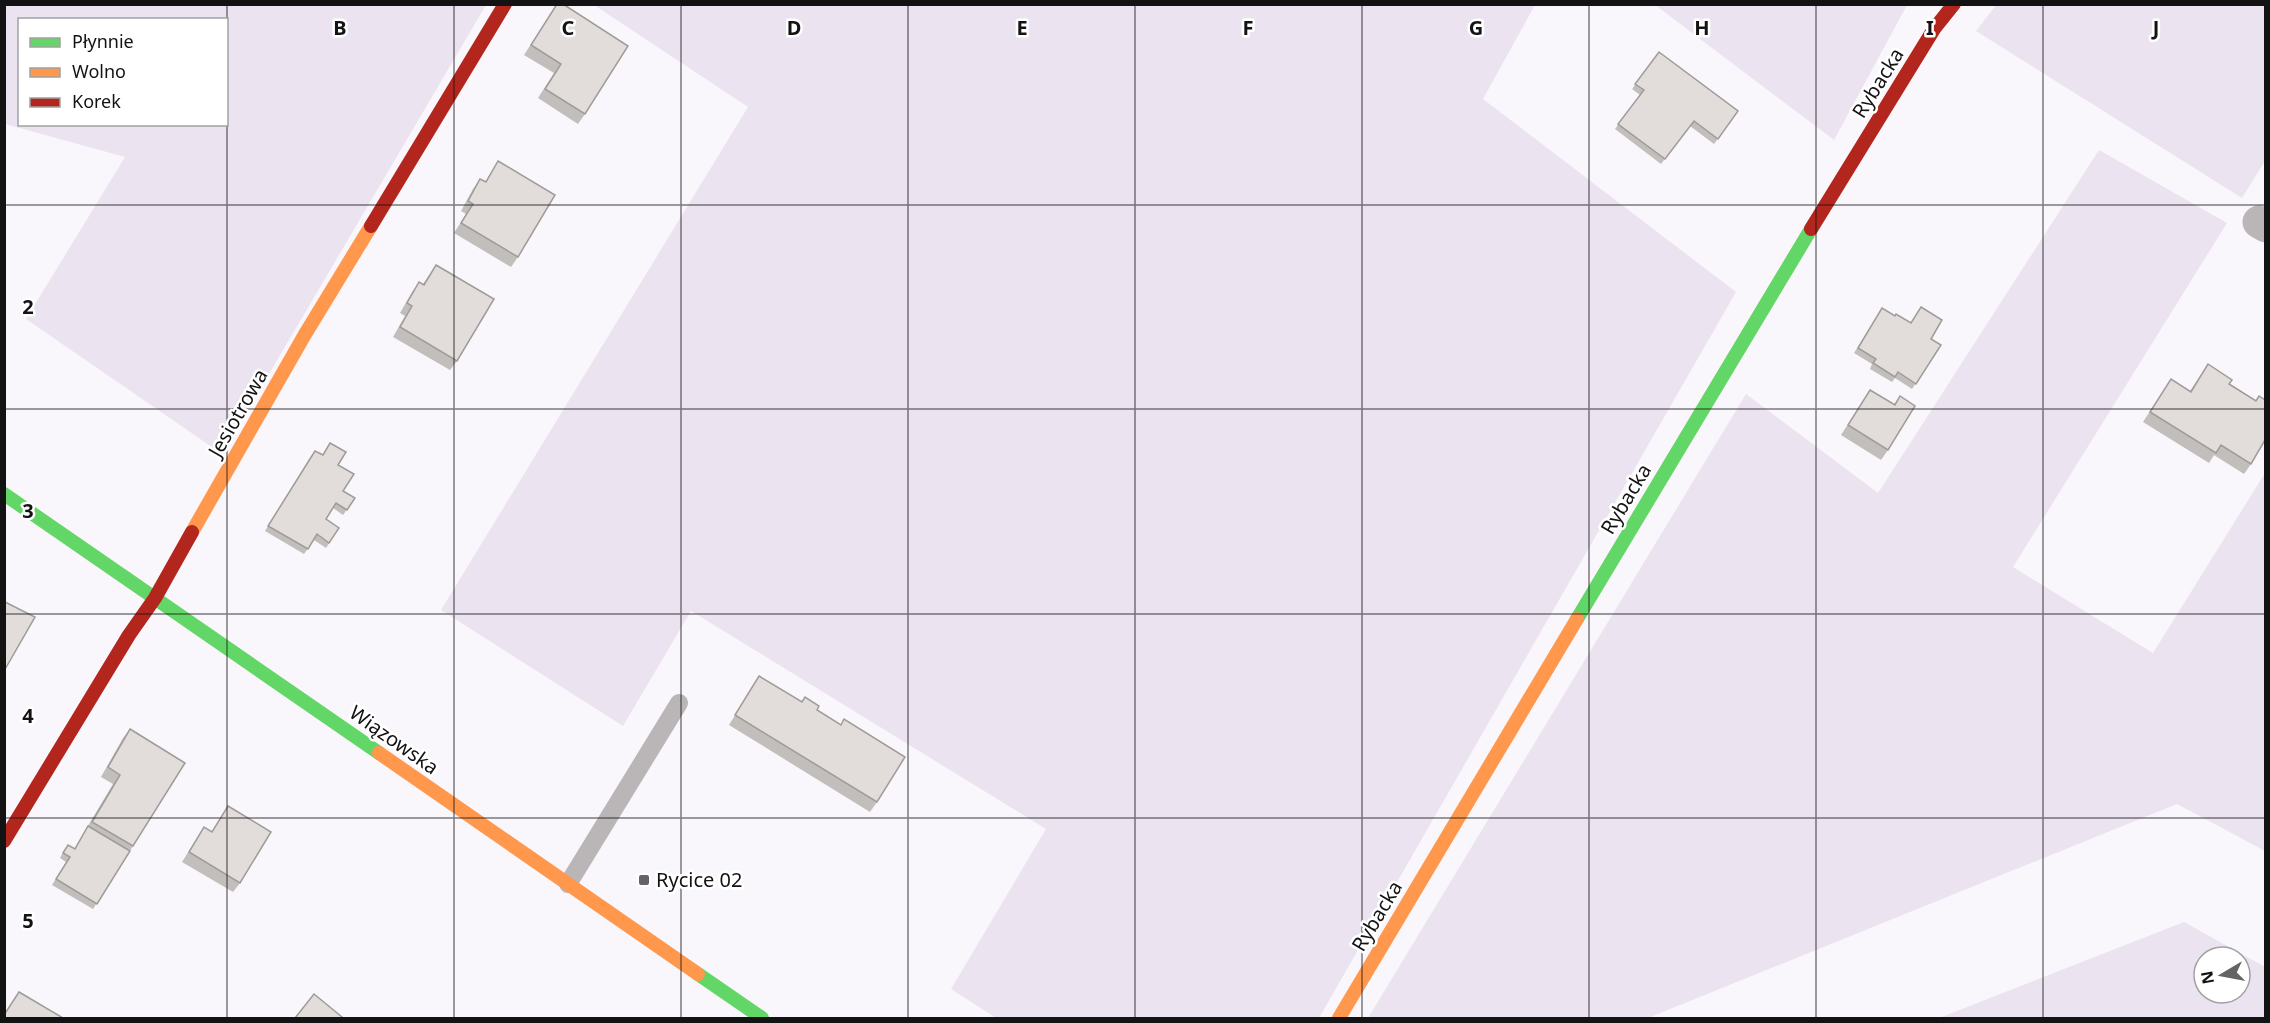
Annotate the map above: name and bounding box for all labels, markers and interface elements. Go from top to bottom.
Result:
text: B [333,14,347,41]
text: C [562,14,575,41]
text: D [787,14,801,41]
text: E [1016,14,1028,41]
text: F [1243,14,1253,41]
text: G [1469,14,1483,41]
text: H [1694,14,1710,41]
text: I [1926,14,1934,41]
text: J [2151,14,2159,41]
legend [18,18,228,126]
text: Płynnie [72,29,134,53]
street label: Rybacka [1846,43,1910,123]
text: Wolno [72,59,126,83]
text: Korek [72,89,121,113]
text: 2 [22,293,34,320]
street label: Jesiotrowa [201,364,274,463]
street label: Rybacka [1594,459,1657,539]
text: 3 [22,497,34,524]
street label: Wiązowska [344,699,444,780]
text: 4 [22,702,34,729]
place label: Rycice 02 [656,866,742,893]
marker: Rycice 02 [637,873,651,887]
street label: Rybacka [1345,876,1408,956]
text: 5 [22,907,34,934]
north arrow [2192,945,2252,1005]
text: N [2195,969,2219,986]

